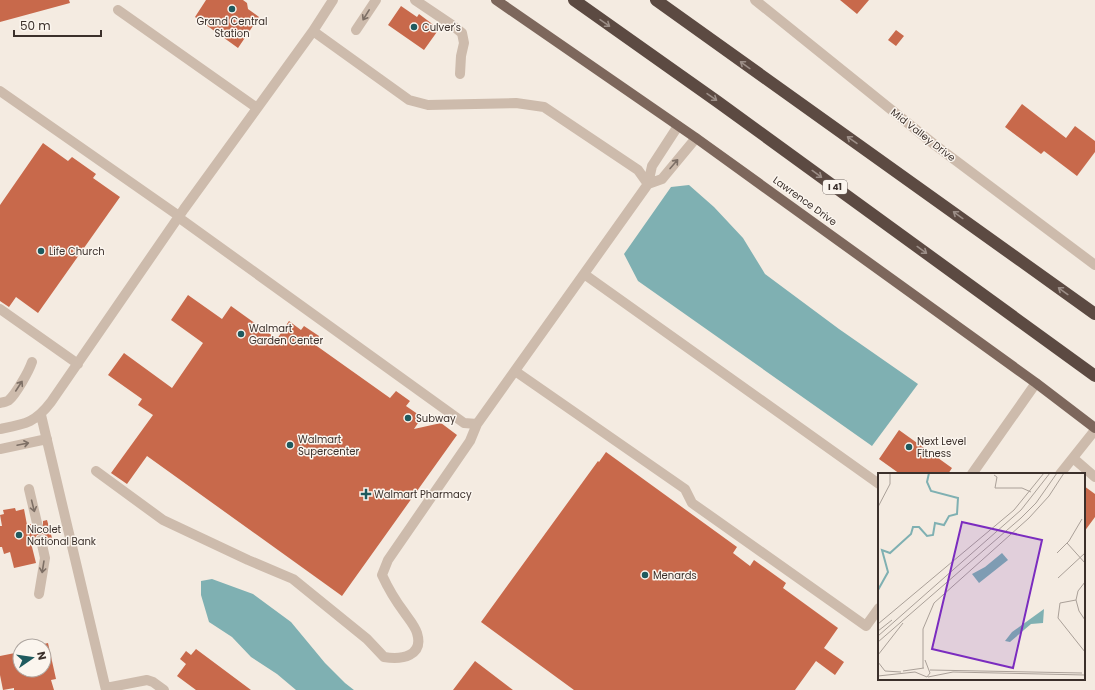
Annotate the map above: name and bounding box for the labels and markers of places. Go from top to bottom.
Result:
marker: Grand Central Station [227,4,237,14]
place label: Grand Central Station [196,14,268,41]
place label: Culver's [422,20,461,35]
marker: Culver's [409,22,419,32]
place label: Life Church [49,244,105,259]
marker: Life Church [36,246,46,256]
place label: Walmart Garden Center [249,321,323,348]
marker: Walmart Garden Center [236,329,246,339]
place label: Subway [416,411,456,426]
marker: Subway [403,413,413,423]
place label: Walmart Supercenter [298,432,359,459]
place label: Next Level Fitness [917,434,966,461]
marker: Walmart Supercenter [285,440,295,450]
marker: Next Level Fitness [904,442,914,452]
place label: Walmart Pharmacy [374,487,472,502]
marker: Walmart Pharmacy [361,489,371,499]
place label: Nicolet National Bank [27,522,97,549]
marker: Nicolet National Bank [14,530,24,540]
place label: Menards [653,568,697,583]
marker: Menards [640,570,650,580]

